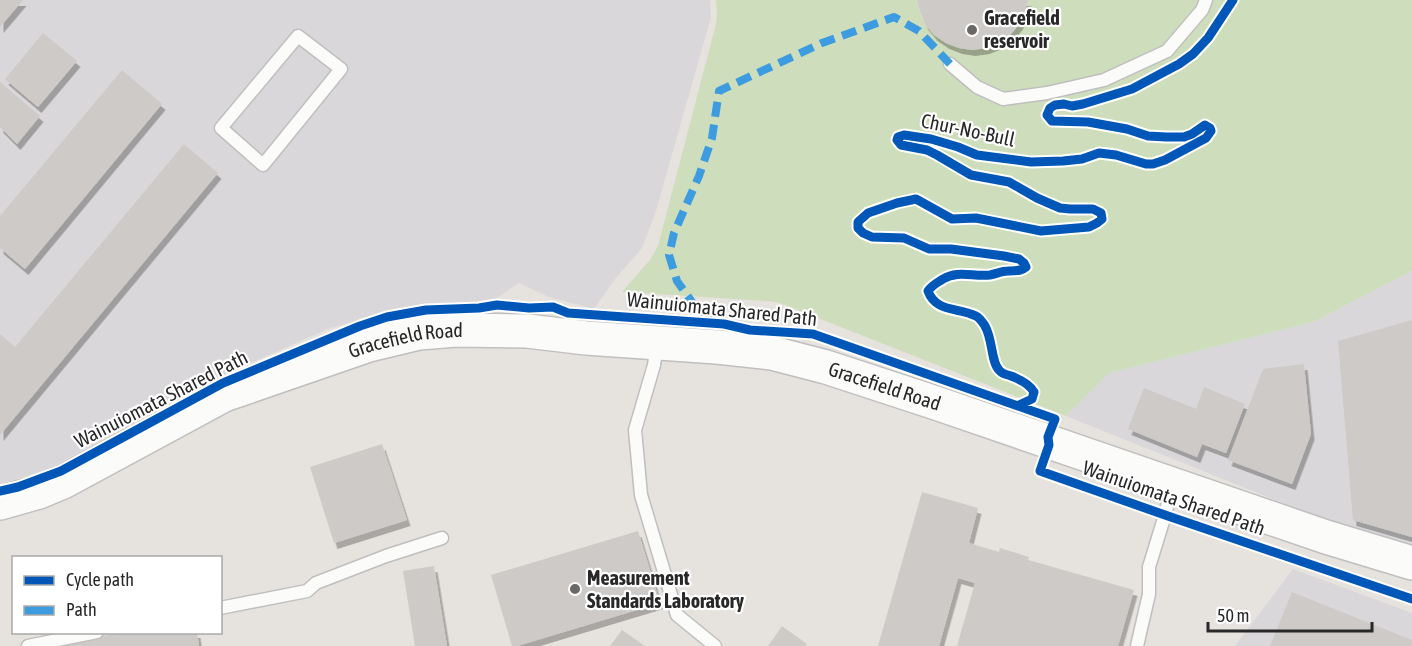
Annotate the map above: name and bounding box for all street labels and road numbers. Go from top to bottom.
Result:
street label: Chur-No-Bull [919,108,1018,151]
street label: Wainuiomata Shared Path [626,287,818,330]
street label: Gracefield Road [345,318,463,362]
street label: Wainuiomata Shared Path [70,345,251,452]
street label: Gracefield Road [826,357,944,415]
street label: Wainuiomata Shared Path [1080,456,1268,540]

